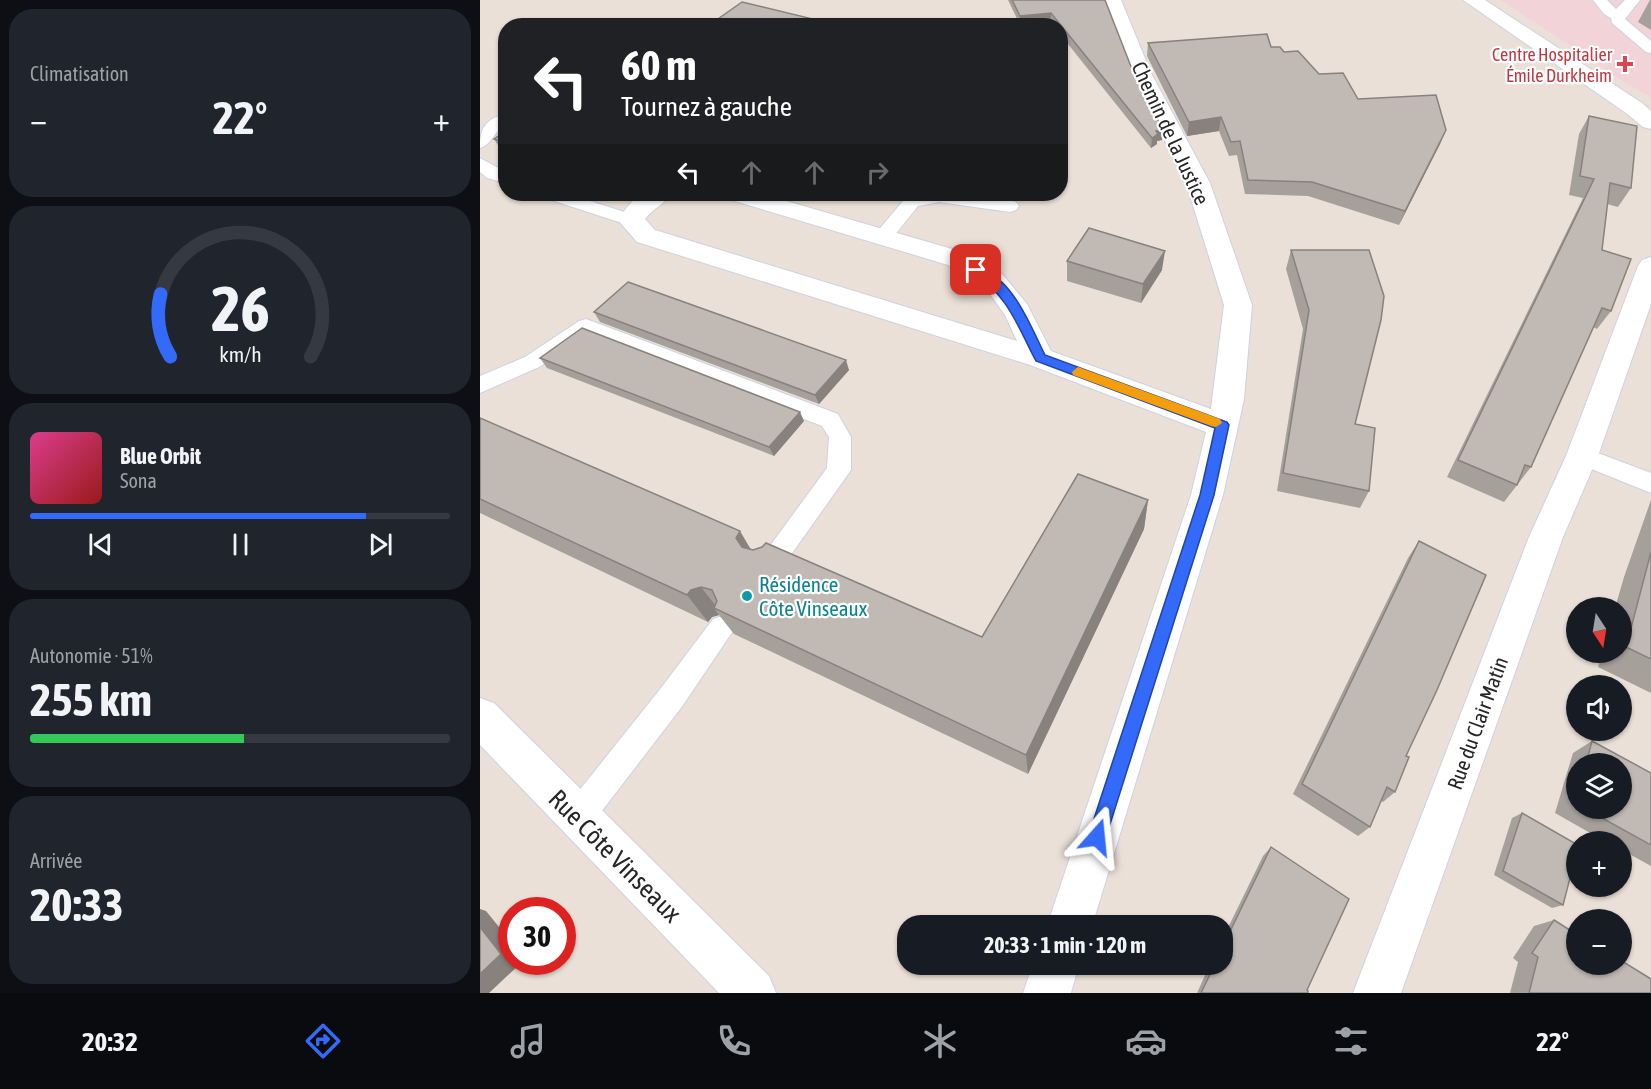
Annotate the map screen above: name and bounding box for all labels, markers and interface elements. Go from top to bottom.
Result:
text: 60 m [621,41,696,89]
icon: left [522,42,600,120]
place label: Centre Hospitalier Émile Durkheim [1492,44,1613,86]
marker: Centre Hospitalier Émile Durkheim [1616,55,1634,73]
street label: Chemin de la Justice [1127,58,1215,208]
text: Climatisation [30,62,129,85]
text: Tournez à gauche [621,91,792,122]
text: 22° [213,92,267,144]
text: − [30,100,47,138]
text: + [433,100,450,138]
icon: left [672,156,705,189]
icon: ahead [735,156,768,189]
icon: ahead [798,156,831,189]
icon: right [861,156,894,189]
pin [950,244,1001,295]
icon: arrive [959,253,992,286]
text: 26 [211,273,269,344]
text: km/h [219,342,261,367]
text: Blue Orbit [120,443,201,469]
text: Sona [120,469,157,492]
icon: previous [84,528,117,561]
icon: pause [224,528,257,561]
icon: next [364,528,397,561]
place label: Résidence Côte Vinseaux [759,572,868,620]
marker: Résidence Côte Vinseaux [740,589,754,603]
north arrow [1566,597,1632,663]
map controls [1566,597,1632,975]
text: Autonomie · 51% [30,644,153,667]
street label: Rue du Clair Matin [1442,653,1512,793]
text: 255 km [30,674,152,726]
button: sound [1566,675,1632,741]
button: layers [1566,753,1632,819]
street label: Rue Côte Vinseaux [543,784,688,929]
position arrow [1065,805,1129,869]
button: + [1566,831,1632,897]
text: Arrivée [30,849,82,872]
text: 20:33 [30,879,124,931]
speed limit sign: 30 [498,897,576,975]
button: − [1566,909,1632,975]
text: 20:33 · 1 min · 120 m [984,932,1146,958]
icon: directions [302,1020,344,1062]
icon: music [507,1020,549,1062]
icon: phone [713,1020,755,1062]
icon: climate [919,1020,961,1062]
icon: car [1125,1020,1167,1062]
icon: filters [1330,1020,1372,1062]
text: 20:32 [82,1026,138,1057]
text: 22° [1536,1026,1569,1057]

